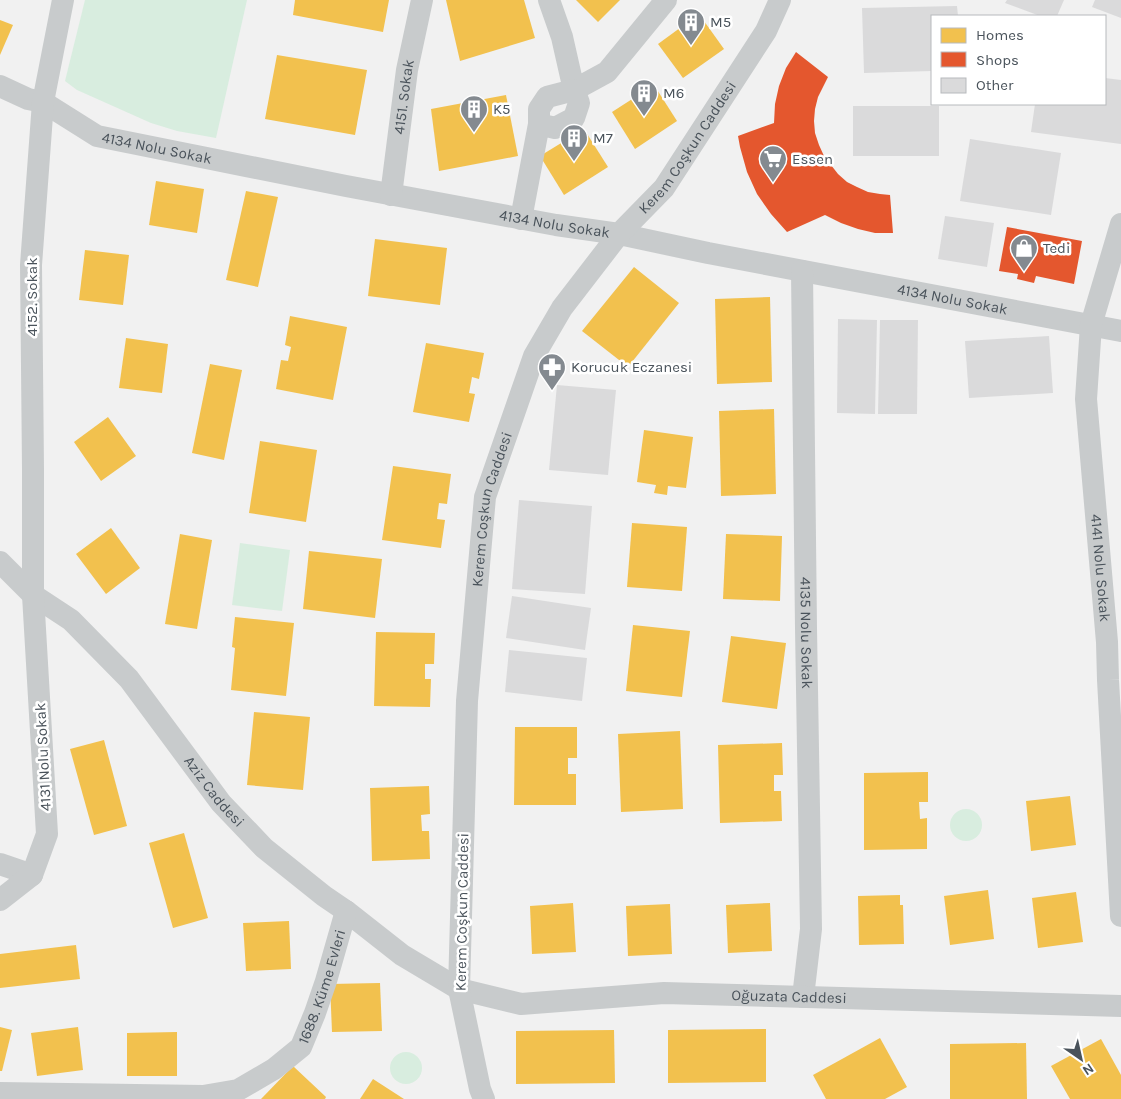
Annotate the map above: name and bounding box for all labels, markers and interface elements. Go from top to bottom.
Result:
building icon: M5 [676,7,706,46]
place label: M5 [710,13,731,31]
legend [931,15,1106,105]
text: Homes [976,26,1024,44]
text: Shops [976,51,1019,69]
street label: 4151. Sokak [390,58,418,135]
text: Other [976,76,1014,94]
building icon: M6 [629,78,659,117]
street label: Kerem Coşkun Caddesi [635,78,740,218]
place label: M6 [663,84,684,102]
building icon: K5 [459,94,489,133]
place label: K5 [493,100,511,118]
building icon: M7 [559,123,589,162]
street label: 4134 Nolu Sokak [100,128,213,168]
place label: M7 [593,129,613,147]
supermarket icon: Essen [758,144,788,183]
place label: Essen [792,150,833,168]
street label: 4134 Nolu Sokak [498,206,611,242]
shop icon: Tedi [1009,233,1039,272]
place label: Tedi [1043,239,1070,257]
street label: 4152. Sokak [23,257,41,337]
street label: 4134 Nolu Sokak [896,280,1009,318]
pharmacy icon: Korucuk Eczanesi [537,352,567,391]
place label: Korucuk Eczanesi [571,358,692,376]
street label: Kerem Coşkun Caddesi [468,429,516,587]
street label: 4141 Nolu Sokak [1087,513,1114,622]
street label: 4135 Nolu Sokak [796,577,816,689]
street label: 4131 Nolu Sokak [31,702,55,812]
street label: Aziz Caddesi [180,752,248,831]
street label: Kerem Coşkun Caddesi [452,833,472,991]
street label: 1688. Küme Evleri [294,927,349,1047]
street label: Oğuzata Caddesi [731,986,847,1007]
north arrow [1056,1034,1106,1084]
text: N [1079,1060,1097,1079]

